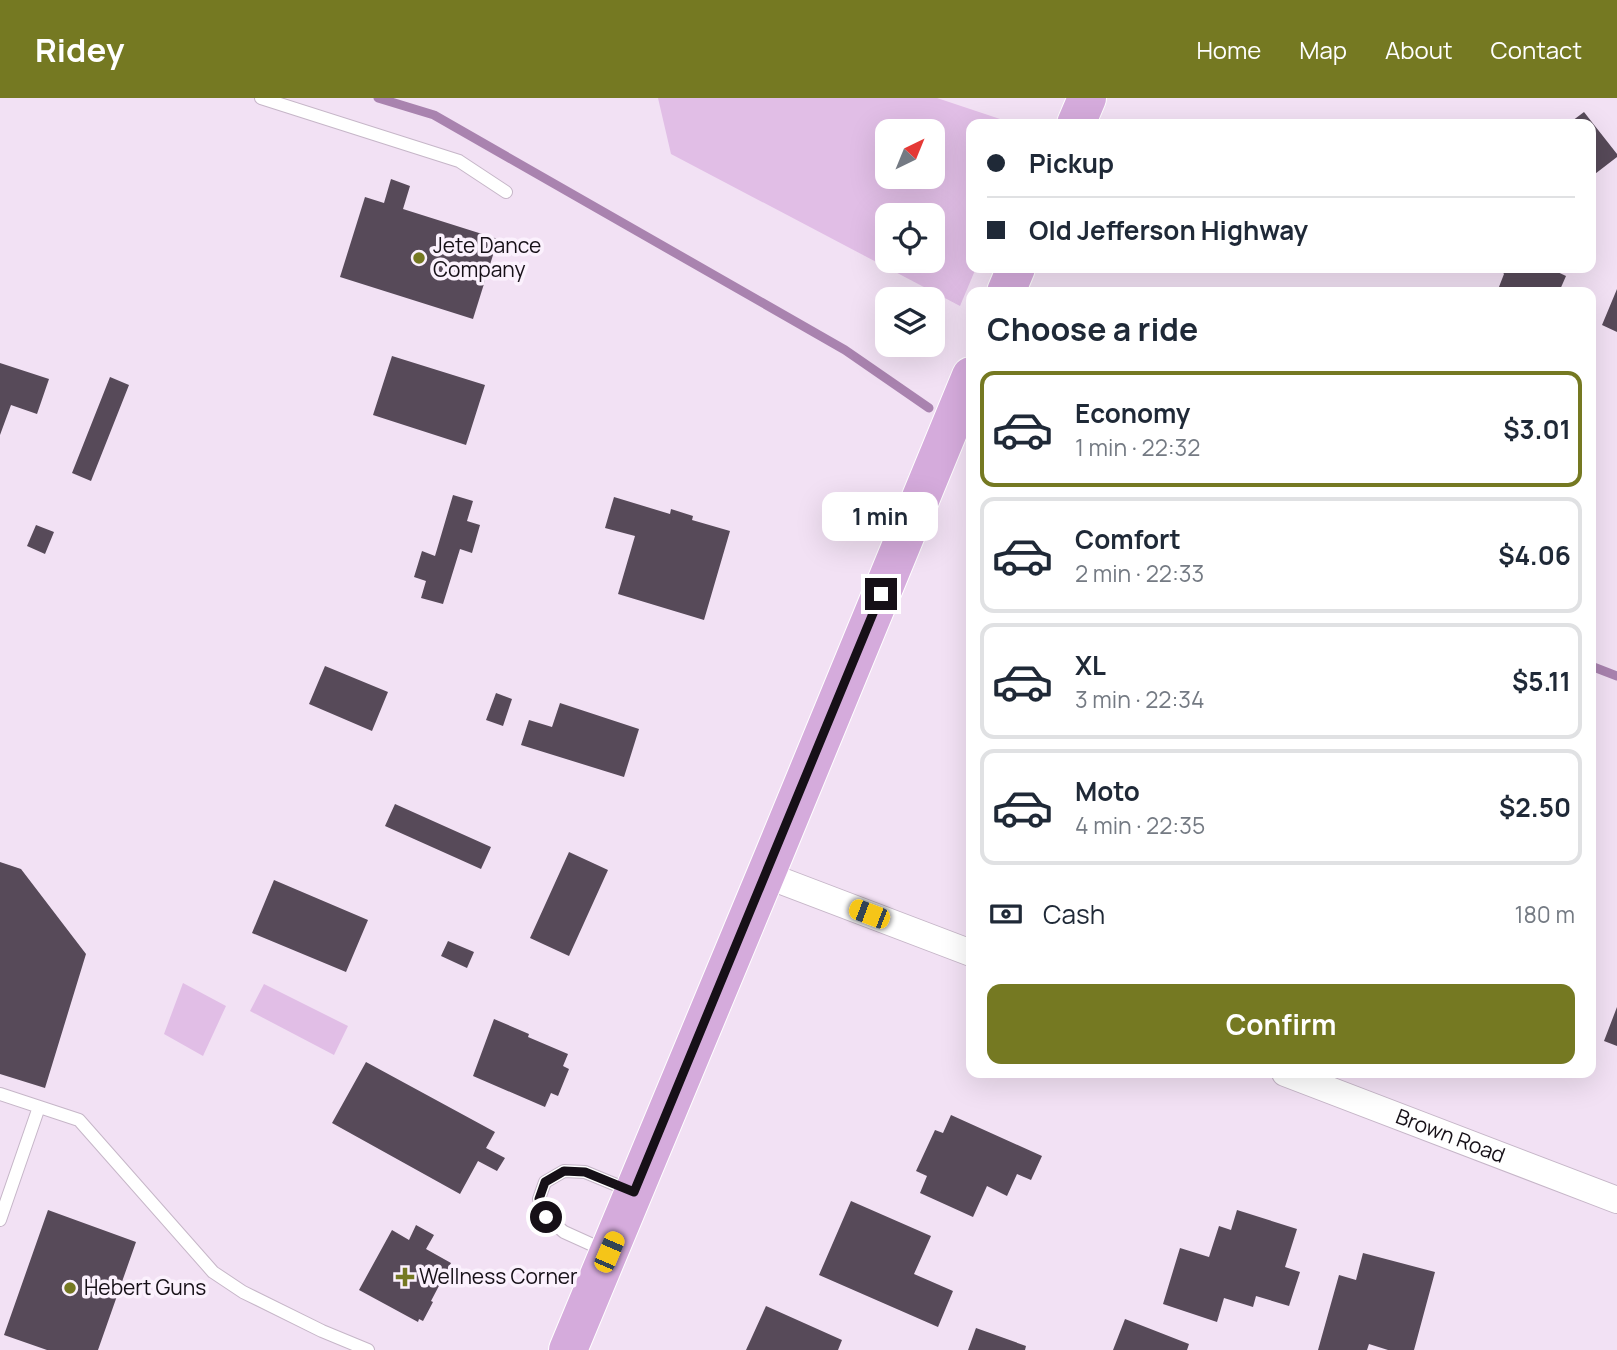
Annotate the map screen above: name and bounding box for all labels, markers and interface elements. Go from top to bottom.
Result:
text: Ridey [35,27,124,72]
text: Home [1196,33,1261,66]
text: Map [1299,33,1347,66]
text: About [1385,33,1453,66]
text: Contact [1491,33,1582,66]
north arrow [875,119,945,189]
map controls [875,119,945,357]
text: Pickup [1029,145,1114,181]
button: locate [875,203,945,273]
text: Old Jefferson Highway [1029,212,1308,248]
place label: Jete Dance Company [433,231,541,283]
marker: Jete Dance Company [411,250,427,266]
button: layers [875,287,945,357]
text: Choose a ride [987,307,1198,351]
text: Economy [1075,395,1190,431]
icon: car [991,398,1054,461]
text: $3.01 [1503,411,1571,447]
text: 1 min · 22:32 [1075,431,1200,463]
callout: 1 min [823,492,939,542]
text: 1 min [852,500,908,532]
text: Comfort [1075,521,1181,557]
icon: car [991,524,1054,587]
text: $4.06 [1498,537,1571,573]
text: 2 min · 22:33 [1075,557,1204,589]
route end [865,578,897,610]
text: XL [1075,647,1106,683]
icon: car [991,650,1054,713]
text: $5.11 [1512,663,1571,699]
text: 3 min · 22:34 [1075,683,1205,715]
text: Moto [1075,773,1140,809]
icon: car [991,776,1054,839]
text: $2.50 [1499,789,1571,825]
text: 4 min · 22:35 [1075,809,1205,841]
icon: cash [987,895,1025,933]
text: Cash [1043,896,1105,932]
car [846,897,893,931]
text: 180 m [1515,898,1575,930]
button: Confirm [987,984,1575,1064]
street label: Brown Road [1392,1102,1509,1169]
route start [530,1201,562,1233]
car [592,1229,627,1275]
place label: Wellness Corner [419,1262,578,1290]
marker: Wellness Corner [397,1269,413,1285]
place label: Hebert Guns [84,1273,206,1301]
marker: Hebert Guns [62,1280,78,1296]

